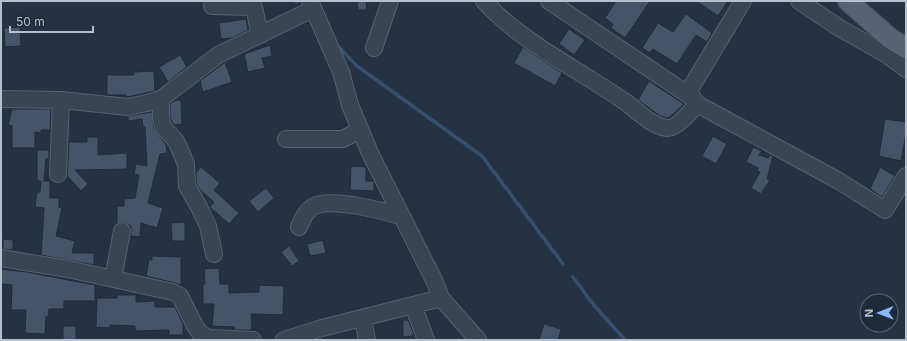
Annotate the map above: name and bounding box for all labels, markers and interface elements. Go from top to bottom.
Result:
scale bar [10,8,93,34]
text: 50 m [16,14,45,29]
north arrow [859,293,899,333]
text: N [862,309,876,317]

